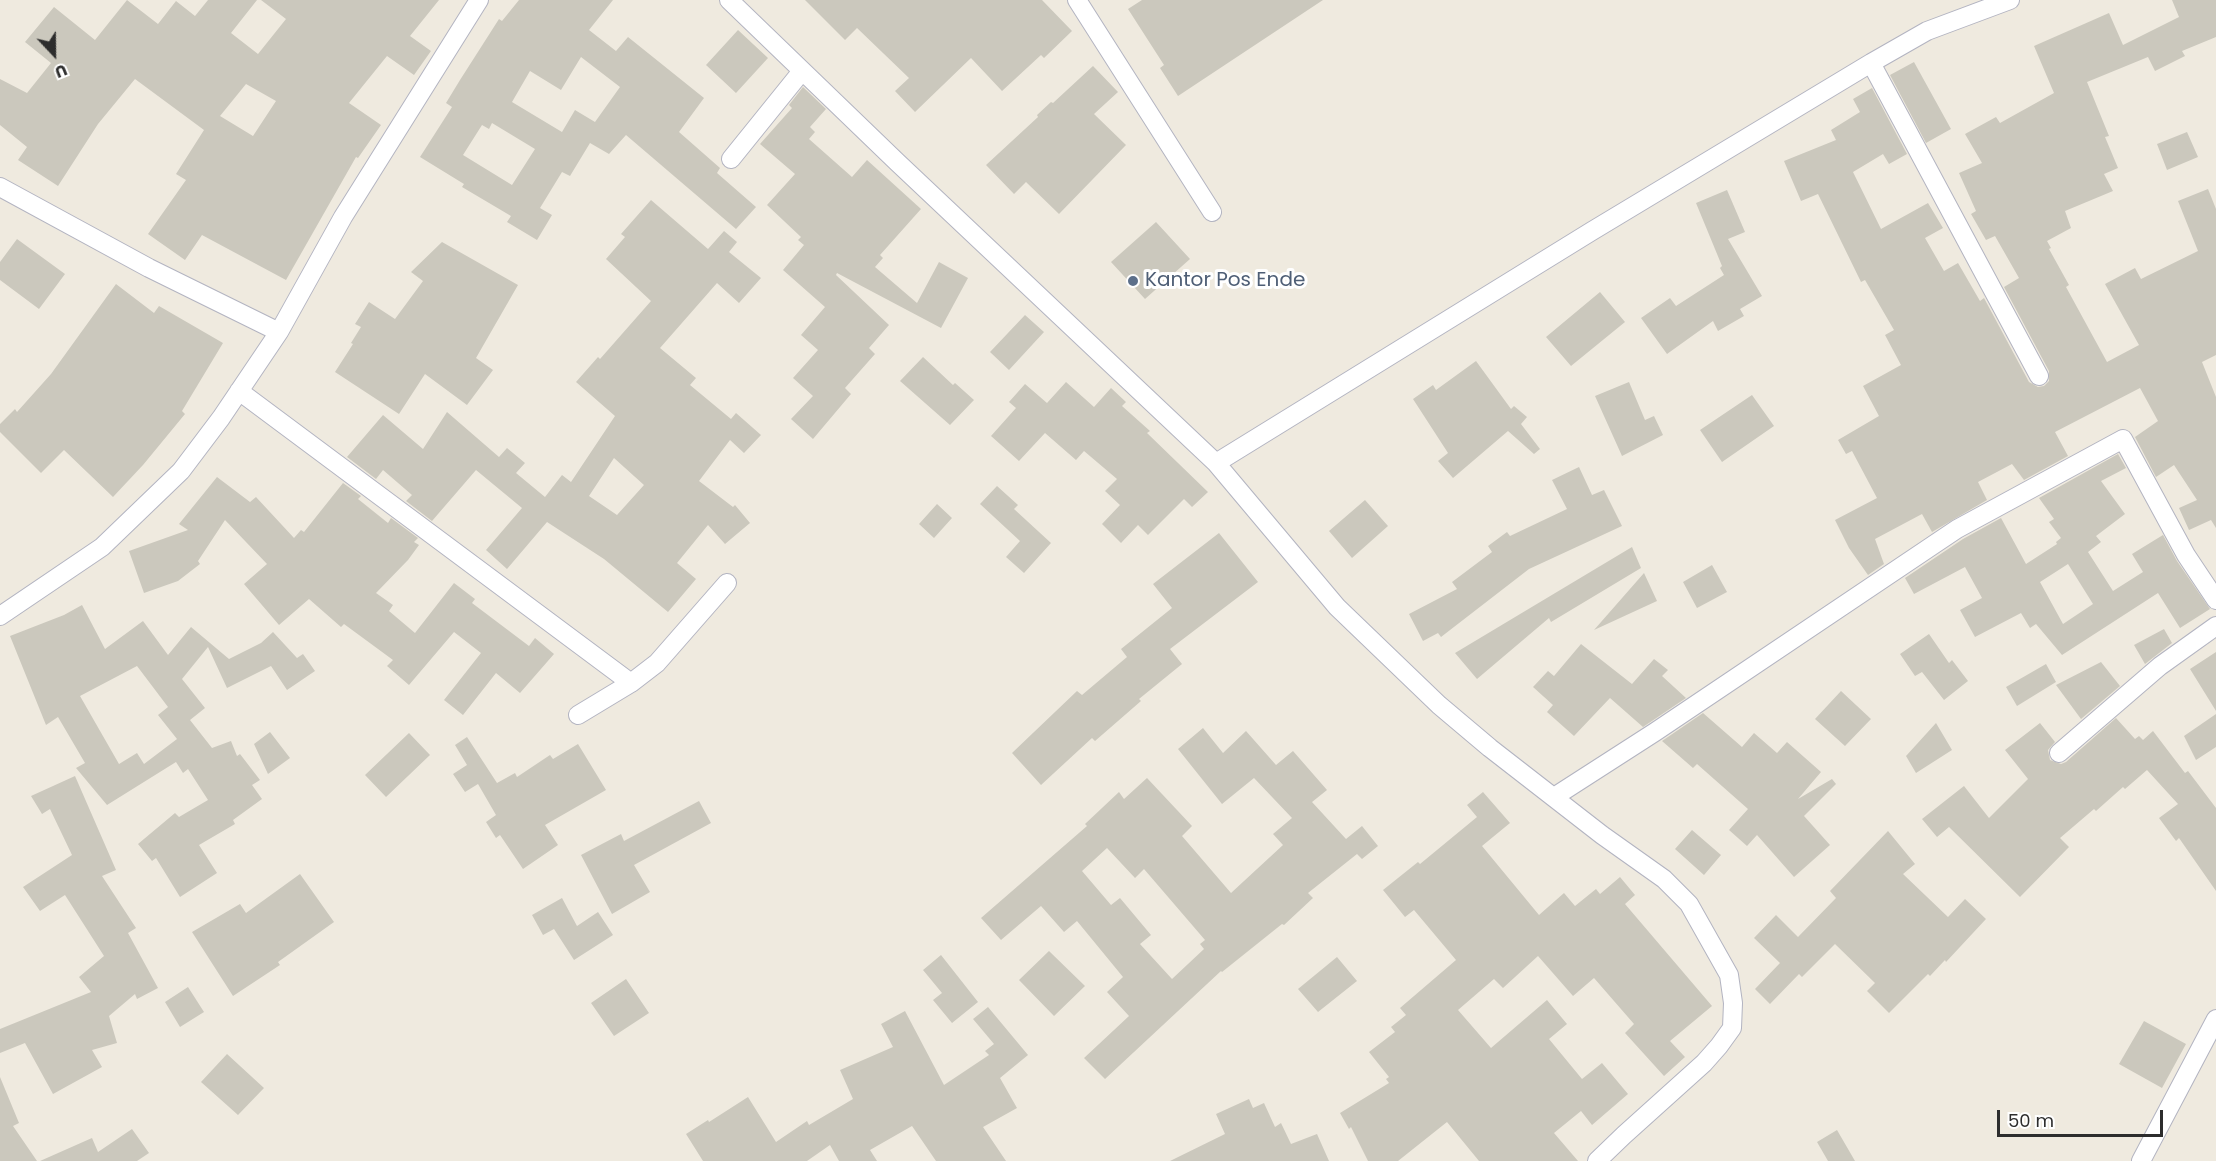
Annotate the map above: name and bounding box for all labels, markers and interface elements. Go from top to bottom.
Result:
north arrow [24,24,84,84]
text: U [51,58,70,84]
place label: Kantor Pos Ende [1145,269,1305,293]
marker: Kantor Pos Ende [1126,274,1140,288]
scale bar [2000,1098,2166,1136]
text: 50 m [2008,1108,2054,1133]

